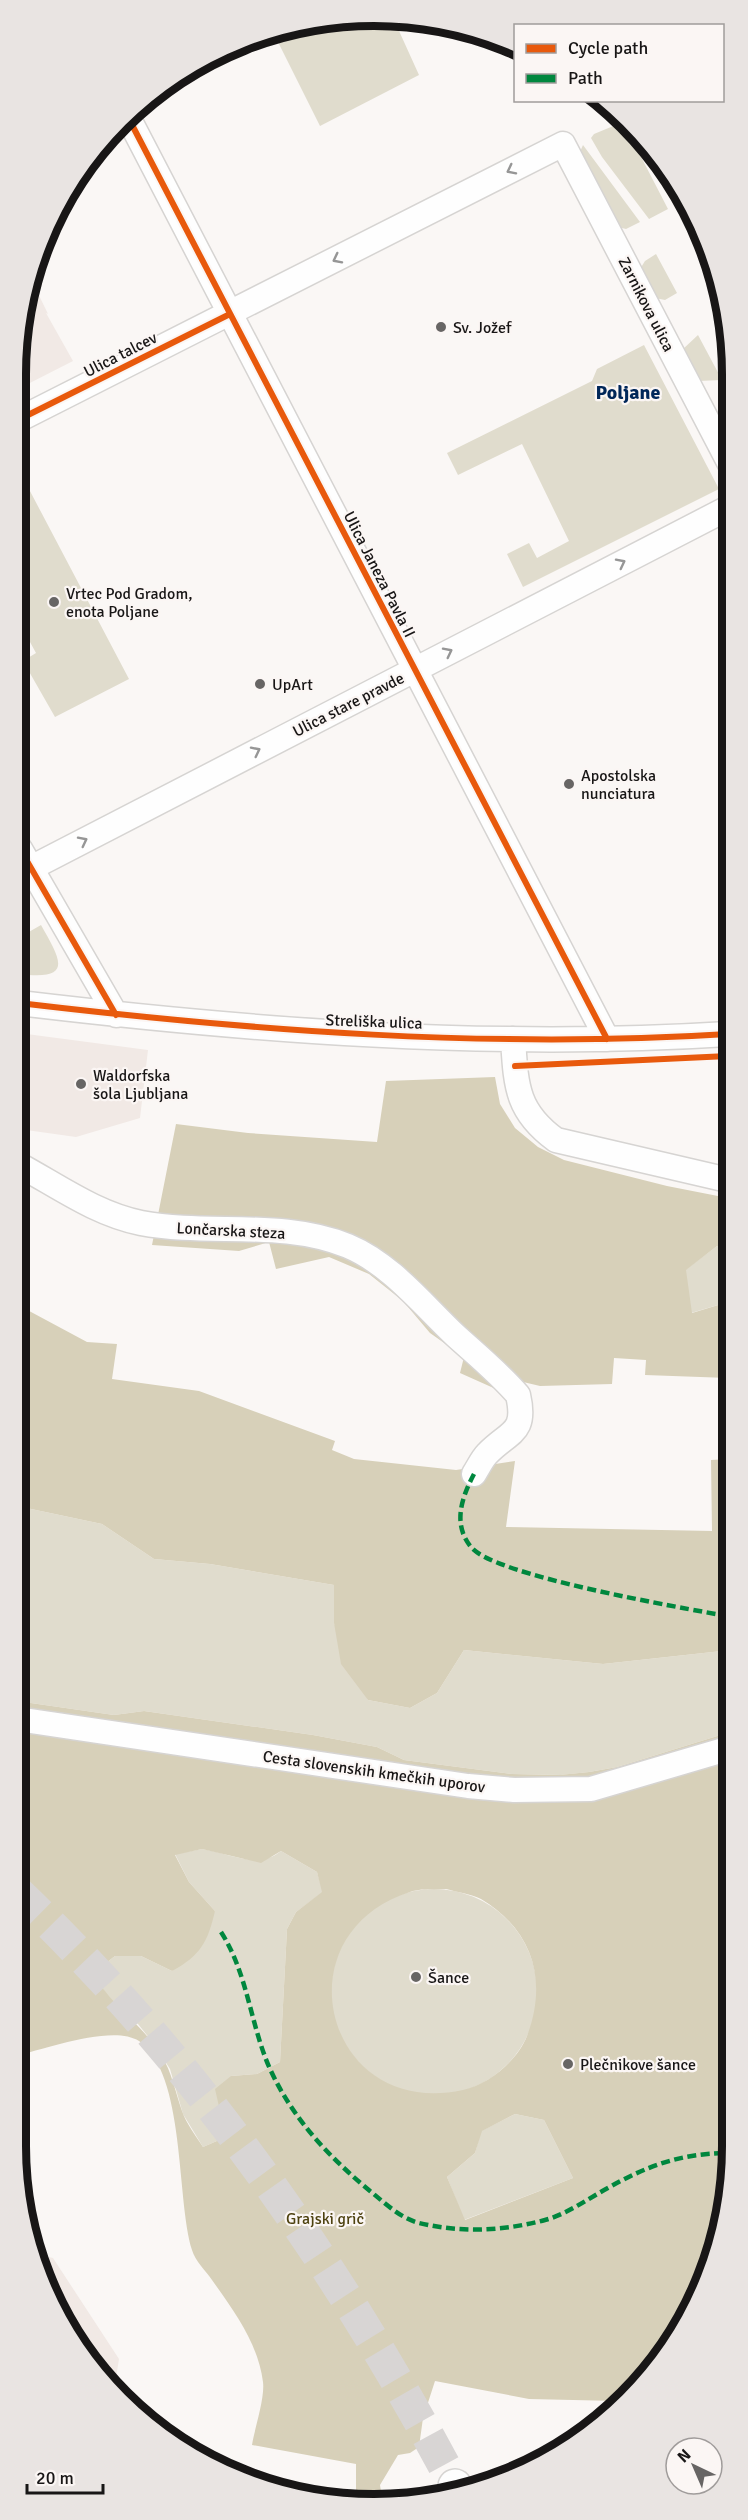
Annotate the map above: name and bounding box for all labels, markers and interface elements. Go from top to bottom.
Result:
legend [514,24,724,102]
text: Cycle path [568,37,648,59]
text: Path [568,67,603,89]
one-way arrow [507,163,518,174]
one-way arrow [333,251,344,263]
street label: Zarnikova ulica [614,254,679,355]
place label: Sv. Jožef [453,318,512,338]
marker: Sv. Jožef [434,320,448,334]
street label: Ulica talcev [80,328,161,382]
district label: Poljane [596,380,661,405]
street label: Ulica Janeza Pavla II [339,508,420,641]
one-way arrow [615,559,626,570]
place label: Vrtec Pod Gradom, enota Poljane [66,584,192,622]
marker: Vrtec Pod Gradom, enota Poljane [47,595,61,609]
one-way arrow [442,648,452,659]
street label: Ulica stare pravde [289,668,408,742]
place label: UpArt [272,675,313,695]
marker: UpArt [253,677,267,691]
one-way arrow [250,747,260,758]
place label: Apostolska nunciatura [581,766,656,804]
marker: Apostolska nunciatura [562,777,576,791]
one-way arrow [77,837,87,848]
street label: Streliška ulica [325,1010,423,1034]
place label: Waldorfska šola Ljubljana [93,1066,188,1104]
marker: Waldorfska šola Ljubljana [74,1077,88,1091]
street label: Lončarska steza [176,1218,286,1244]
street label: Cesta slovenskih kmečkih uporov [261,1746,487,1798]
place label: Šance [428,1968,469,1988]
marker: Šance [409,1970,423,1984]
place label: Plečnikove šance [580,2055,696,2075]
marker: Plečnikove šance [561,2057,575,2071]
park label: Grajski grič [286,2209,364,2229]
north arrow [664,2436,724,2496]
text: N [673,2445,695,2467]
scale bar [27,2457,104,2495]
text: 20 m [36,2467,74,2489]

